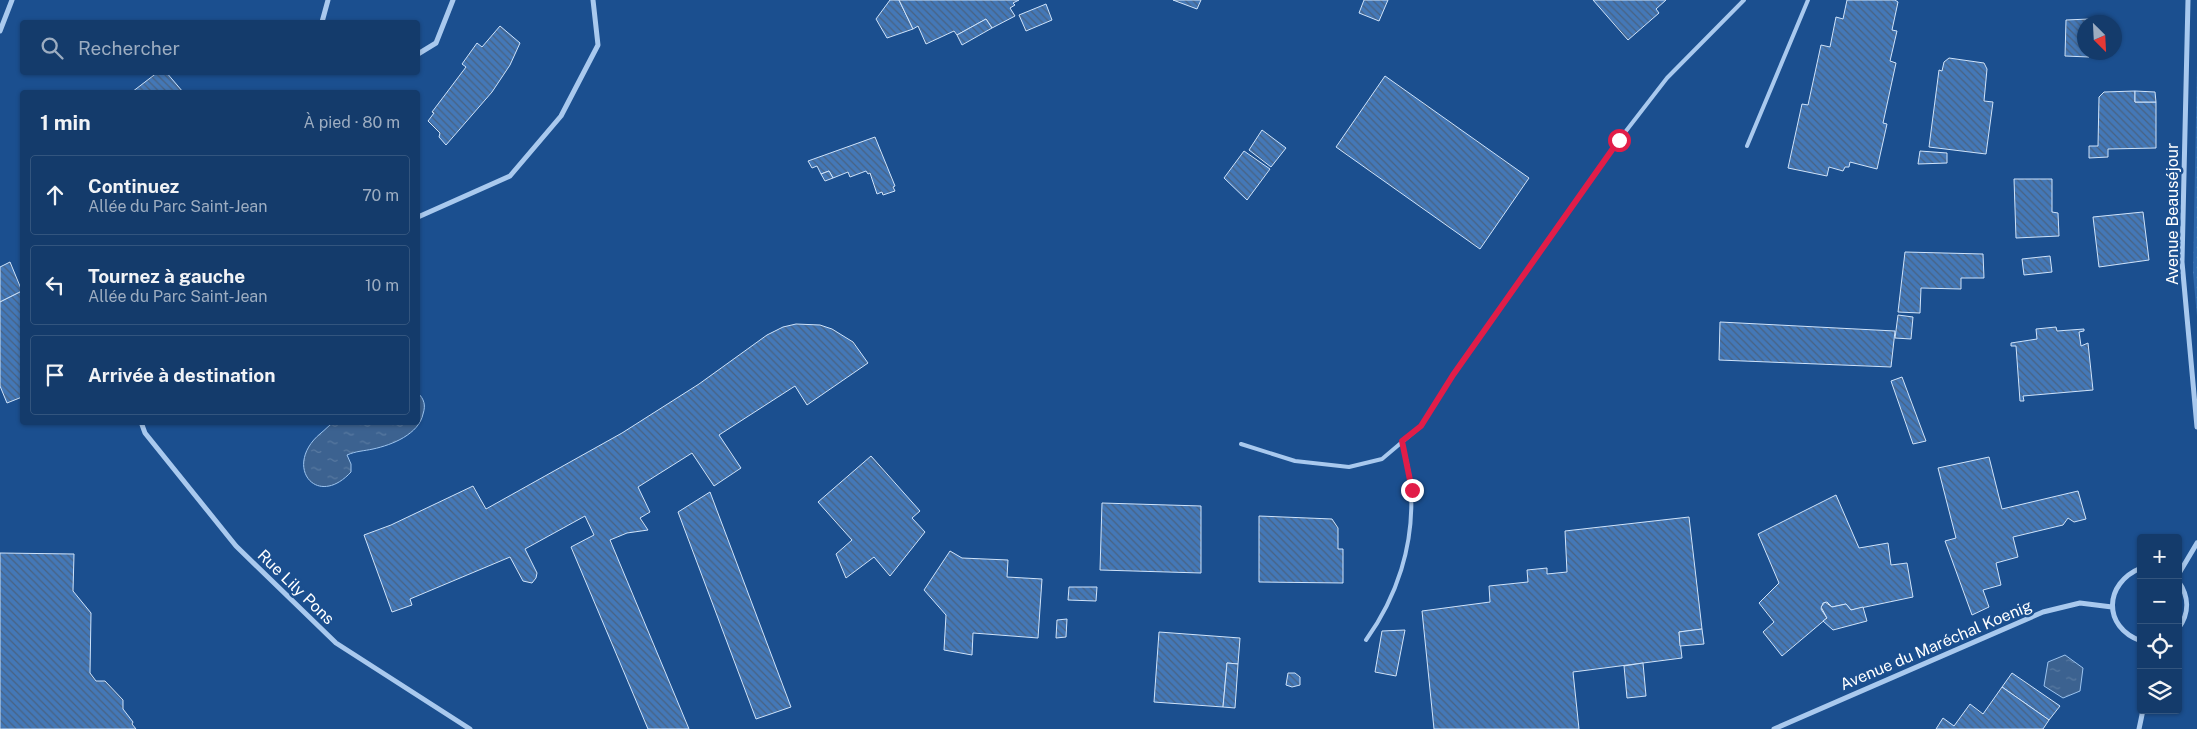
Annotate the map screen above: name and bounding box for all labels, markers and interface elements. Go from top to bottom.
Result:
north arrow [2077,15,2122,60]
search box [20,20,420,75]
icon: search [38,34,66,62]
text: Rechercher [78,37,180,59]
text: 1 min [40,110,91,135]
text: À pied · 80 m [304,113,400,132]
route start [1608,129,1631,152]
street label: Avenue Beauséjour [2163,143,2182,285]
text: Continuez [88,175,179,197]
icon: ahead [41,181,69,209]
text: 70 m [362,186,399,205]
text: Allée du Parc Saint-Jean [88,197,267,216]
text: Tournez à gauche [88,265,245,287]
icon: left [41,271,69,299]
text: 10 m [365,276,399,295]
text: Allée du Parc Saint-Jean [88,287,267,306]
icon: arrive [41,361,69,389]
text: Arrivée à destination [88,364,276,386]
route end [1401,479,1424,502]
map controls [2137,534,2182,714]
button: + [2137,534,2182,579]
street label: Rue Lily Pons [254,546,338,628]
button: − [2137,579,2182,624]
street label: Avenue du Maréchal Koenig [1837,596,2035,694]
button: locate [2137,624,2182,669]
button: layers [2137,669,2182,714]

